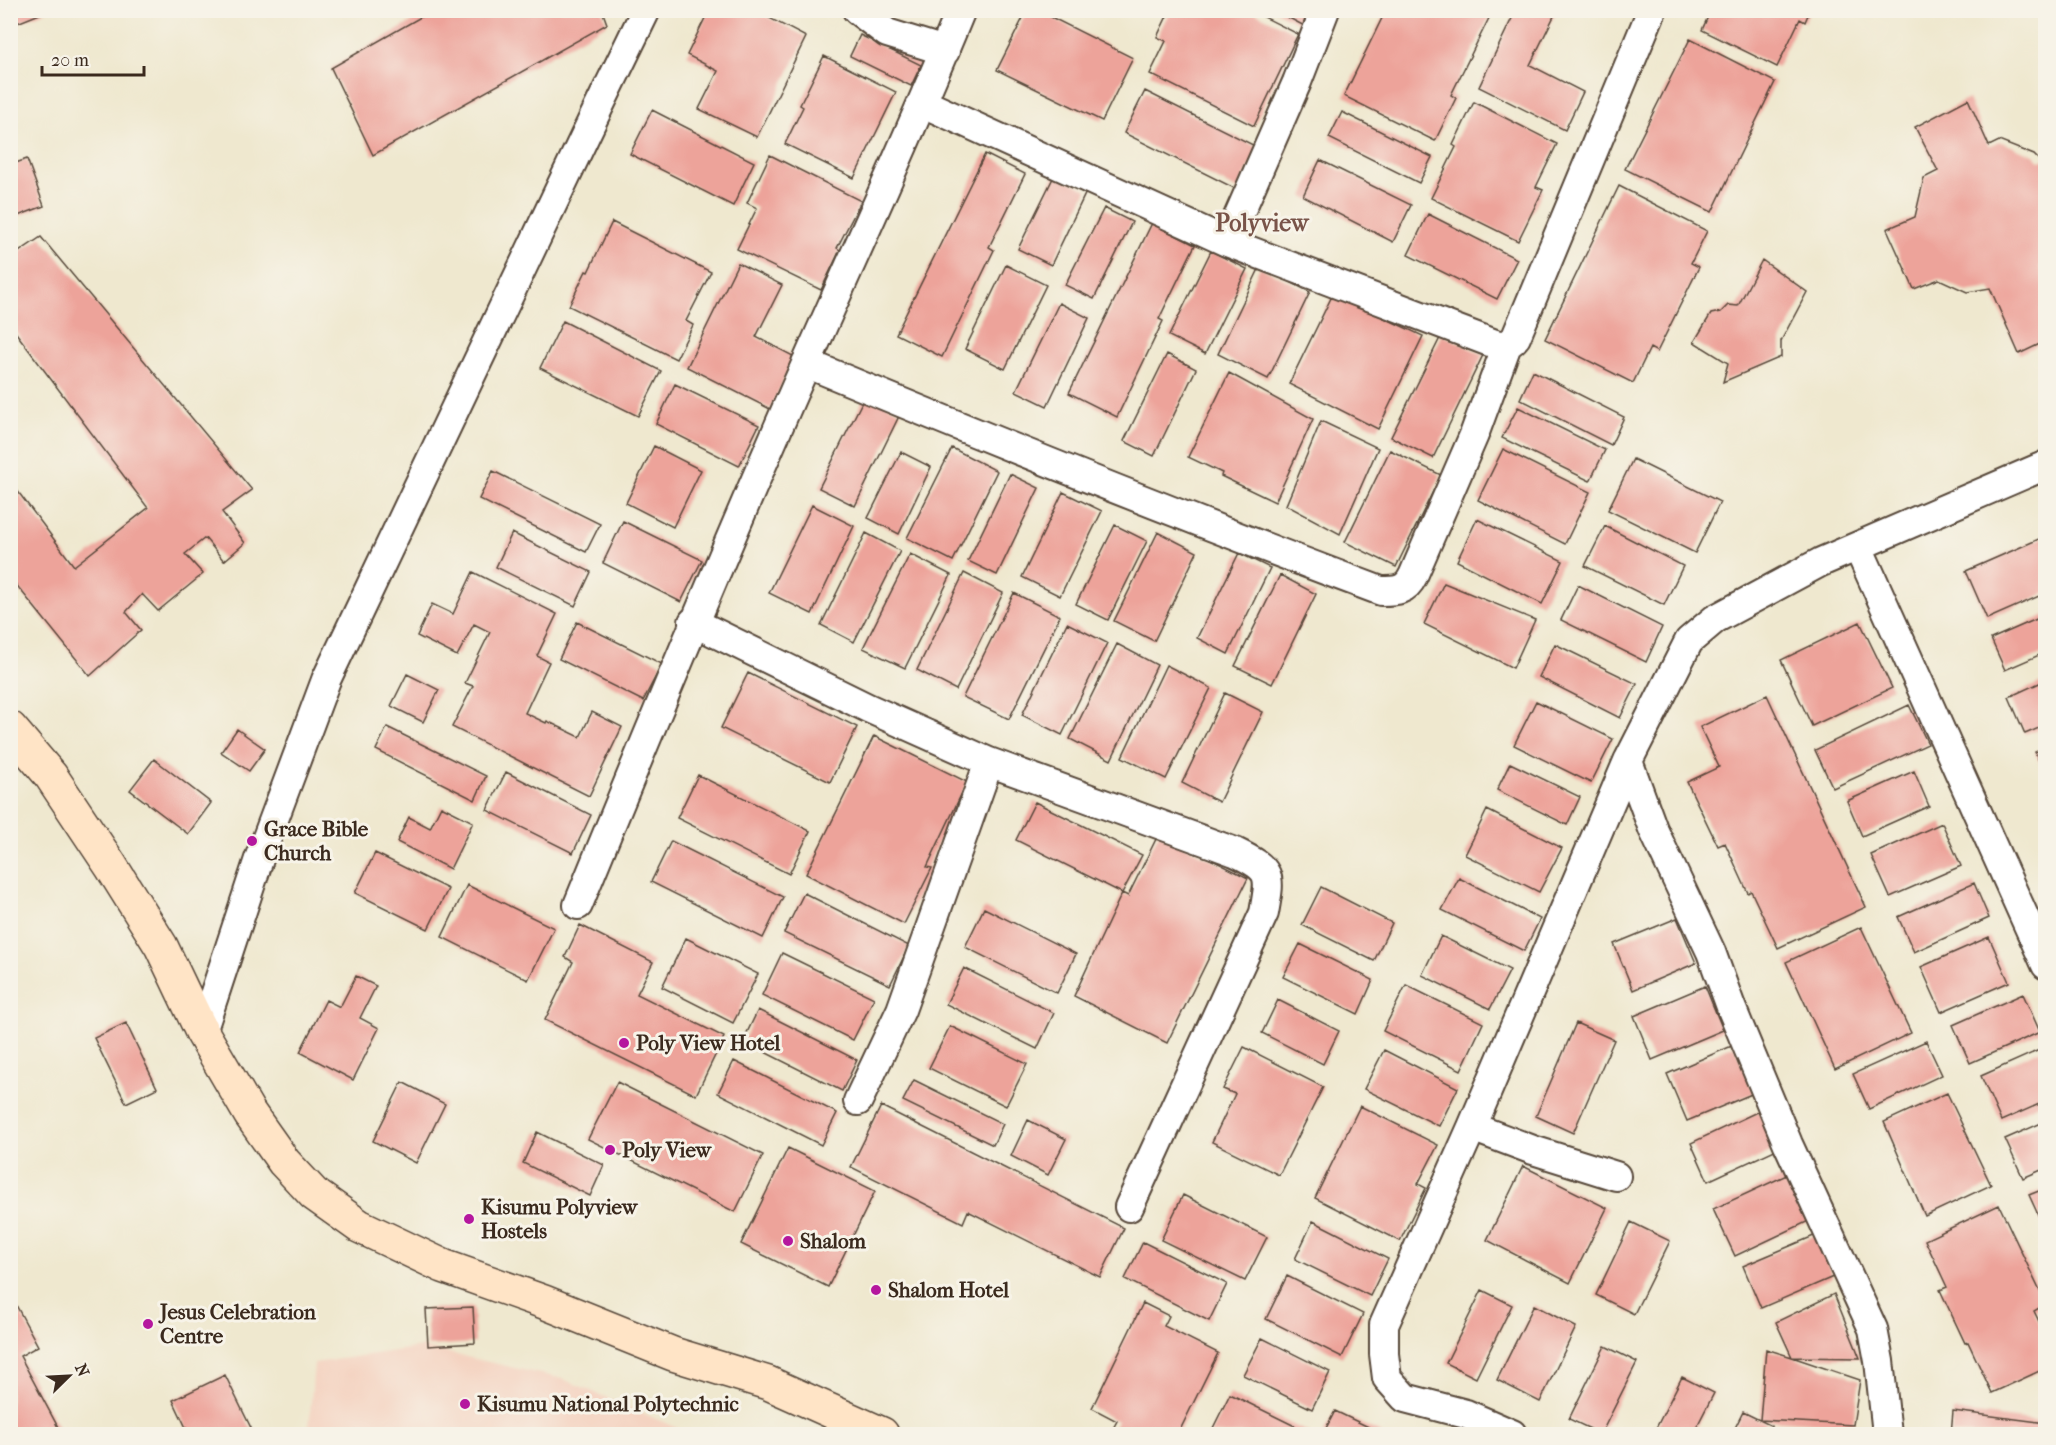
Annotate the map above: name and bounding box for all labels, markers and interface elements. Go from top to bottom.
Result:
scale bar [42,39,144,77]
text: 20 m [51,50,89,71]
district label: Polyview [1215,209,1310,237]
place label: Grace Bible Church [264,817,369,865]
marker: Grace Bible Church [245,834,259,848]
place label: Poly View Hotel [636,1031,780,1055]
marker: Poly View Hotel [617,1036,631,1050]
place label: Poly View [622,1138,713,1162]
marker: Poly View [603,1143,617,1157]
place label: Kisumu Polyview Hostels [481,1195,639,1243]
marker: Kisumu Polyview Hostels [462,1212,476,1226]
place label: Shalom [800,1229,867,1253]
marker: Shalom [781,1234,795,1248]
place label: Shalom Hotel [888,1278,1009,1302]
marker: Shalom Hotel [869,1283,883,1297]
place label: Jesus Celebration Centre [158,1300,317,1348]
marker: Jesus Celebration Centre [141,1317,155,1331]
north arrow [39,1346,99,1406]
text: N [71,1361,94,1380]
place label: Kisumu National Polytechnic [477,1392,739,1416]
marker: Kisumu National Polytechnic [458,1397,472,1411]

